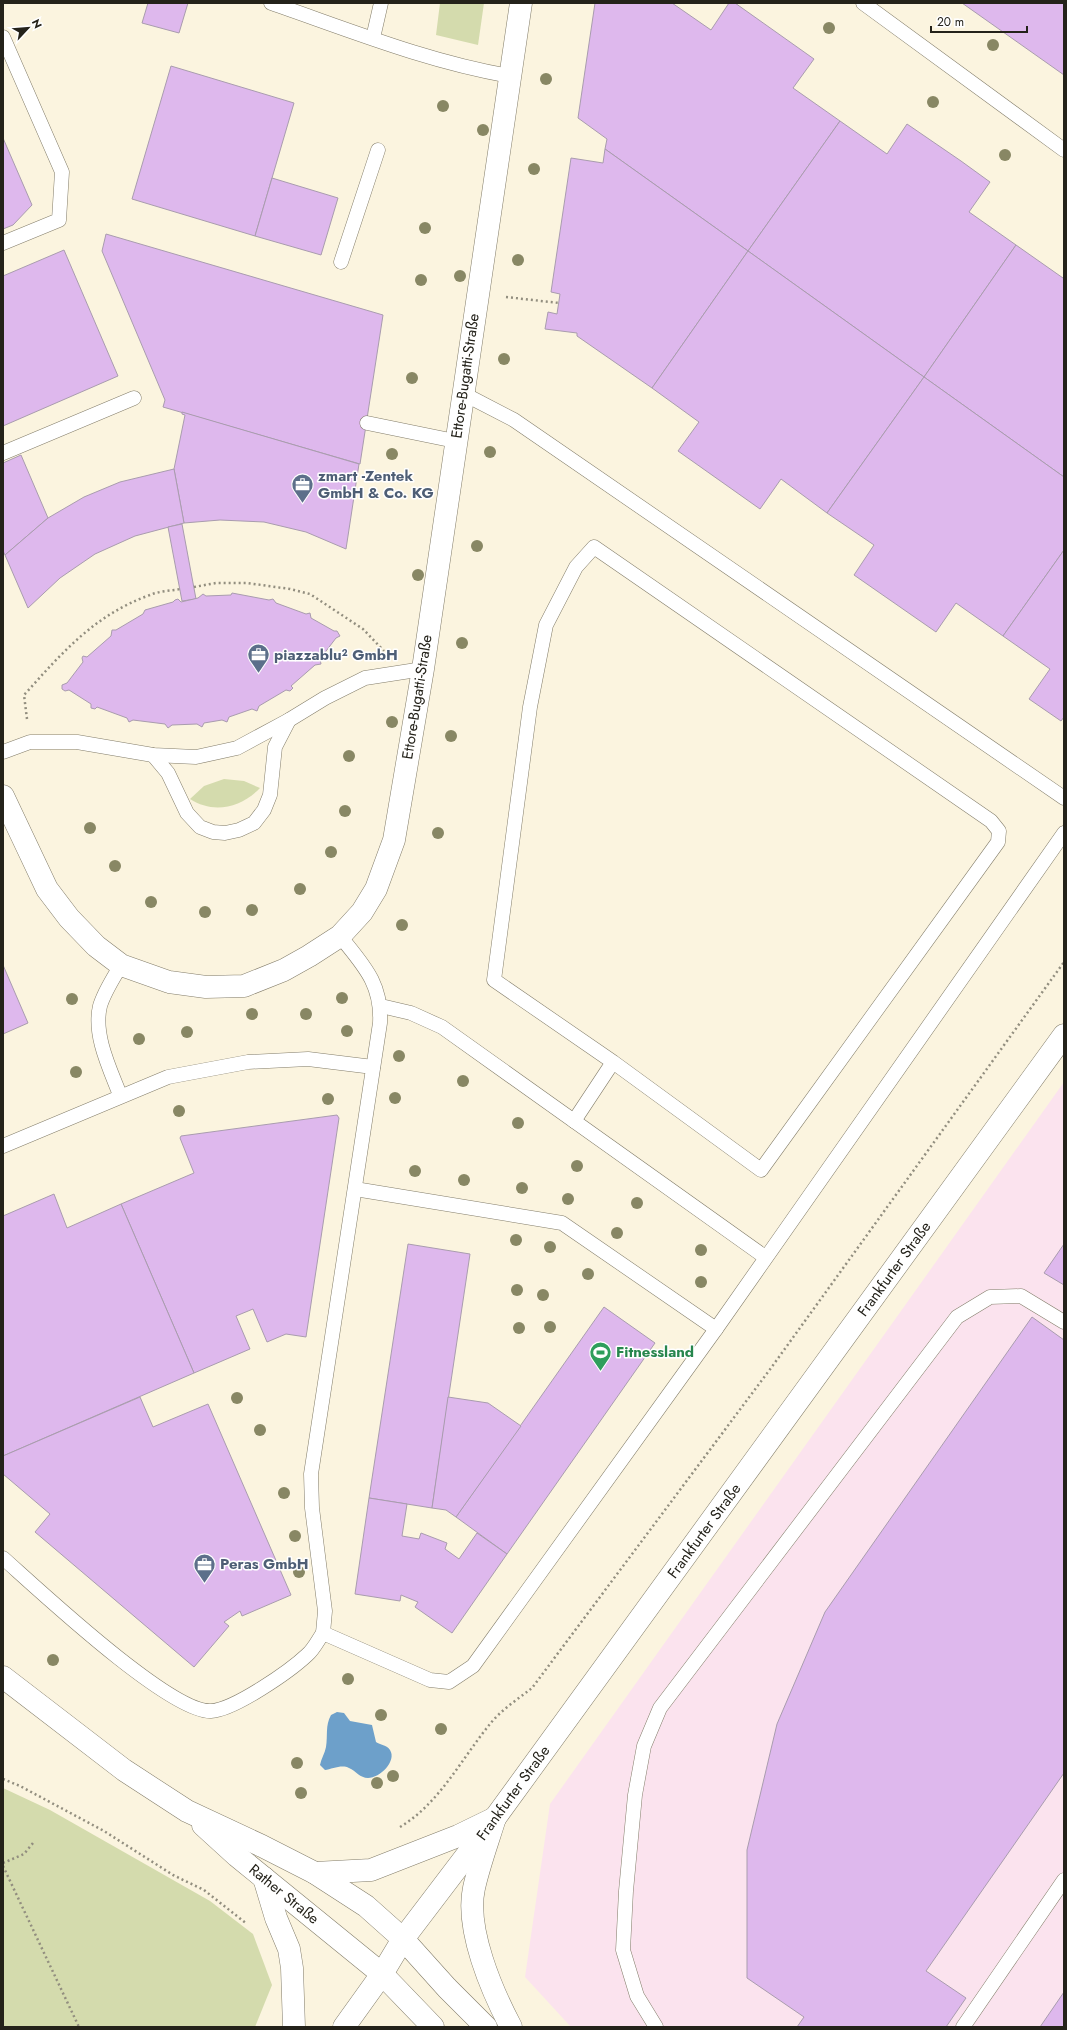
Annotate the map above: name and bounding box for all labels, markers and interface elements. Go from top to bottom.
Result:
north arrow [8,8,48,48]
scale bar [931,8,1027,34]
text: 20 m [937,13,964,31]
text: N [28,16,46,31]
street label: Ettore-Bugatti-Straße [445,312,485,440]
place label: zmart -Zentek GmbH & Co. KG [318,465,434,504]
office icon: zmart -Zentek GmbH & Co. KG [290,472,316,505]
street label: Ettore-Bugatti-Straße [396,633,438,761]
office icon: piazzablu² GmbH [246,642,272,675]
place label: piazzablu² GmbH [274,644,398,666]
street label: Frankfurter Straße [852,1217,936,1321]
sports icon: Fitnessland [587,1339,613,1372]
place label: Fitnessland [616,1341,694,1363]
street label: Frankfurter Straße [662,1479,746,1583]
office icon: Peras GmbH [191,1551,217,1584]
place label: Peras GmbH [220,1553,309,1575]
street label: Frankfurter Straße [471,1741,555,1845]
street label: Rather Straße [244,1859,324,1929]

